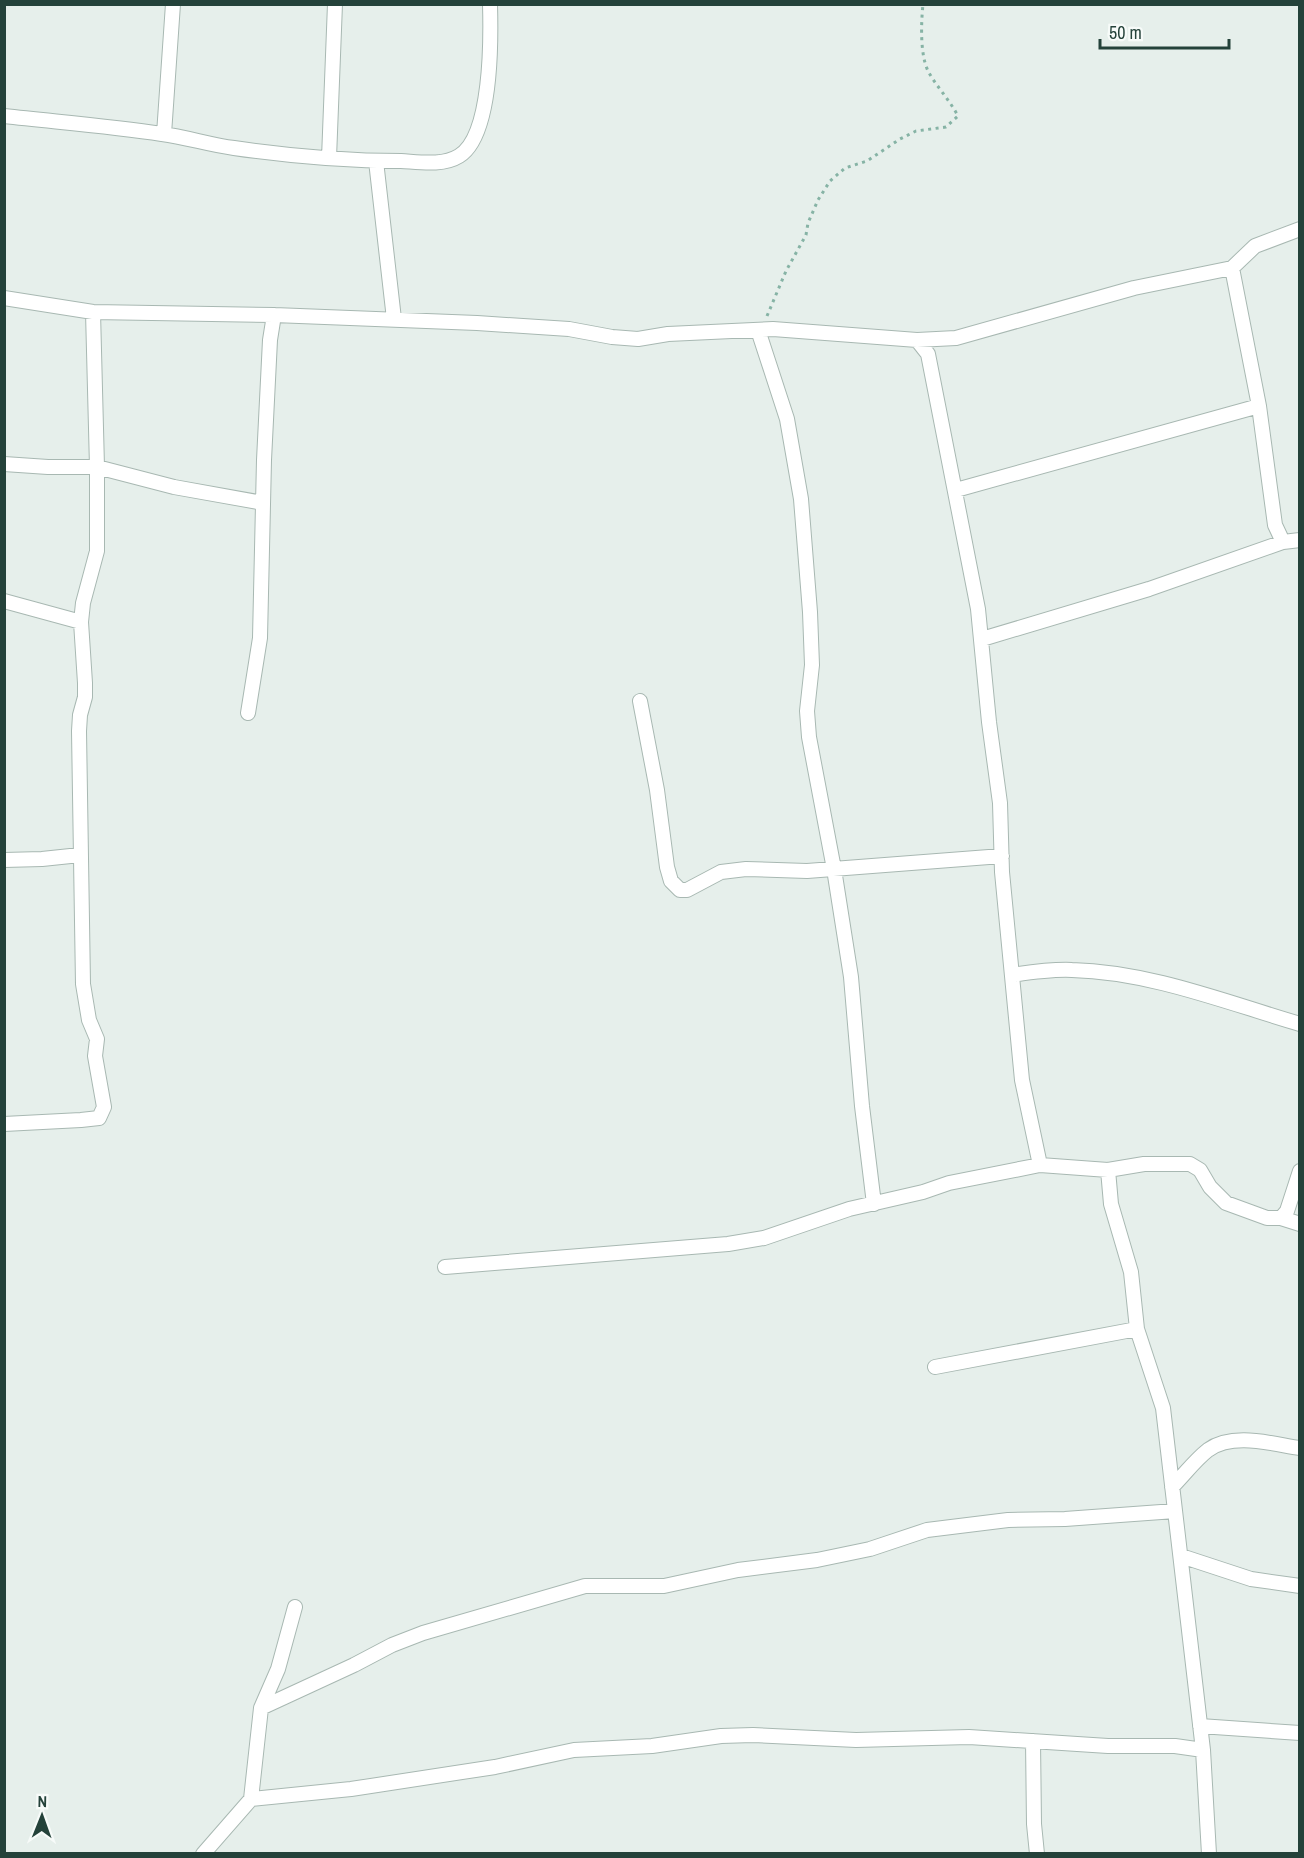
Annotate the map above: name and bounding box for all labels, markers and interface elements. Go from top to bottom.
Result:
scale bar [1100,12,1229,50]
text: 50 m [1109,20,1142,45]
north arrow [12,1786,72,1846]
text: N [37,1790,47,1812]

